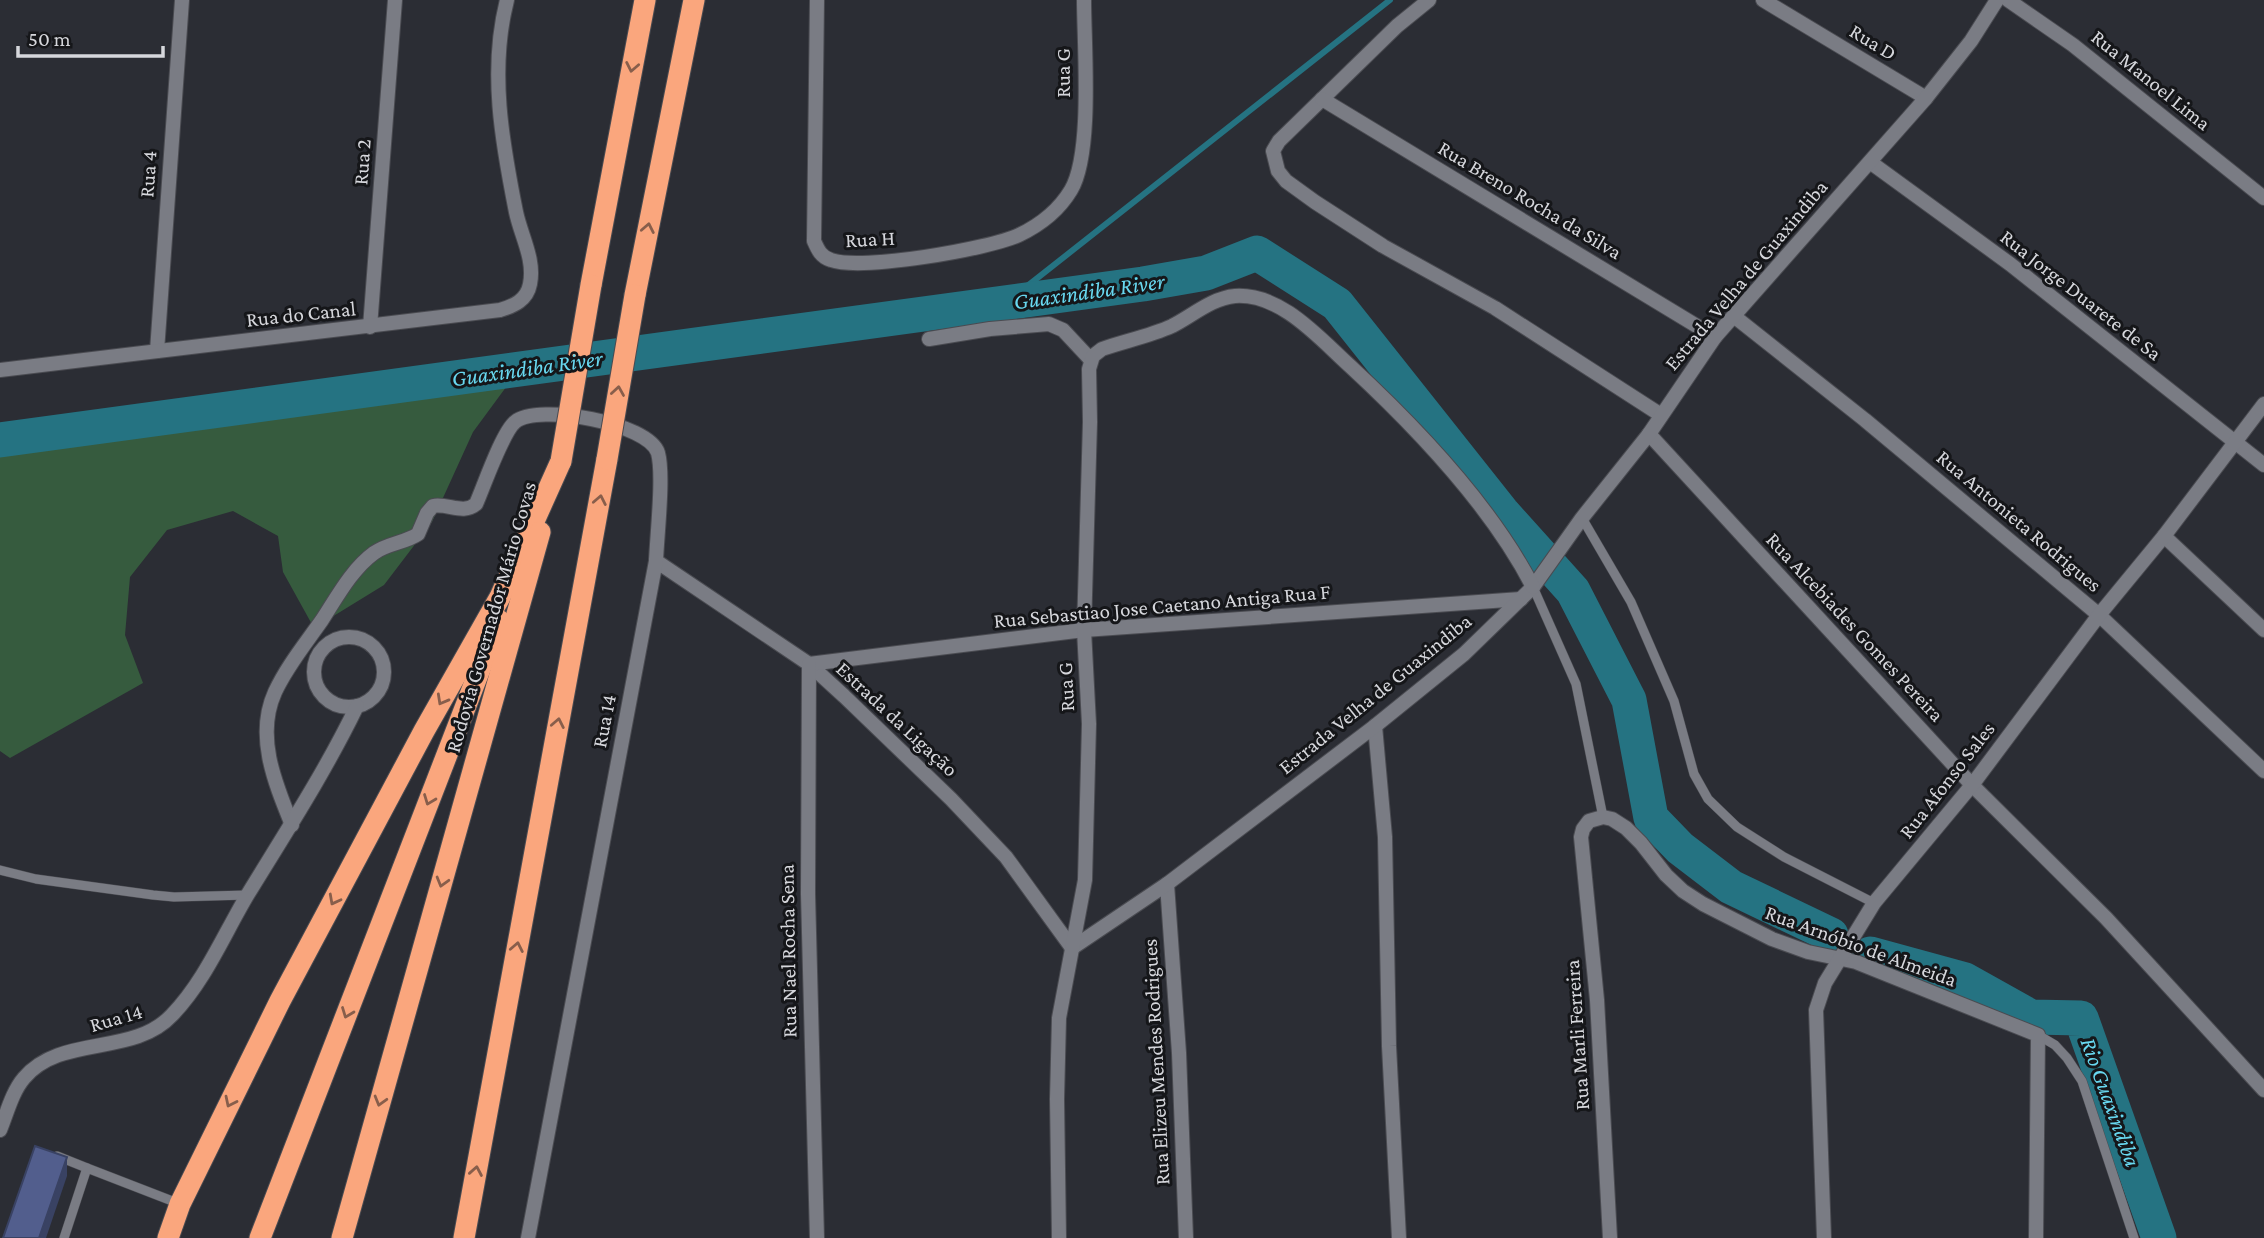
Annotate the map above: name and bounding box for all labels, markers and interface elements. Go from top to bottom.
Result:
scale bar [18,14,163,58]
street label: Rua D [1845,19,1901,65]
street label: Rua Manoel Lima [2087,25,2216,136]
text: 50 m [28,27,71,51]
street label: Rua G [1051,48,1075,98]
one-way arrow [625,61,640,73]
street label: Rua Breno Rocha da Silva [1434,136,1626,264]
street label: Rua 2 [348,138,376,186]
street label: Rua 4 [134,150,162,198]
street label: Estrada Velha de Guaxindiba [1659,175,1833,375]
one-way arrow [640,222,655,234]
street label: Rua Jorge Duarete de Sa [1996,225,2167,366]
street label: Rua H [844,226,896,252]
water label: Guaxindiba River [1012,267,1167,314]
street label: Rua do Canal [245,296,357,332]
water label: Guaxindiba River [450,344,605,391]
one-way arrow [610,385,625,397]
street label: Rua Antonieta Rodrigues [1932,445,2106,597]
street label: Rodovia Governador Mário Covas [441,479,541,755]
one-way arrow [591,494,606,506]
street label: Rua Alcebiades Gomes Pereira [1761,528,1949,727]
street label: Rua Sebastiao Jose Caetano Antiga Rua F [993,579,1332,633]
street label: Estrada Velha de Guaxindiba [1274,609,1476,779]
street label: Estrada da Ligação [831,657,963,781]
street label: Rua G [1053,662,1079,712]
one-way arrow [437,692,450,705]
street label: Rua 14 [587,692,621,750]
one-way arrow [550,717,565,729]
street label: Rua Afonso Sales [1894,717,2000,843]
one-way arrow [424,794,438,806]
street label: Rua Nael Rocha Sena [774,864,802,1038]
one-way arrow [436,876,450,888]
one-way arrow [329,893,342,905]
street label: Rua Arnóbio de Almeida [1762,900,1960,992]
street label: Rua Elizeu Mendes Rodrigues [1138,938,1174,1186]
one-way arrow [509,941,524,953]
street label: Rua Marli Ferreira [1560,959,1594,1111]
street label: Rua 14 [87,999,145,1037]
one-way arrow [342,1006,356,1018]
water label: Rio Guaxindiba [2076,1034,2146,1170]
one-way arrow [224,1095,238,1107]
one-way arrow [374,1095,389,1107]
one-way arrow [468,1165,483,1177]

